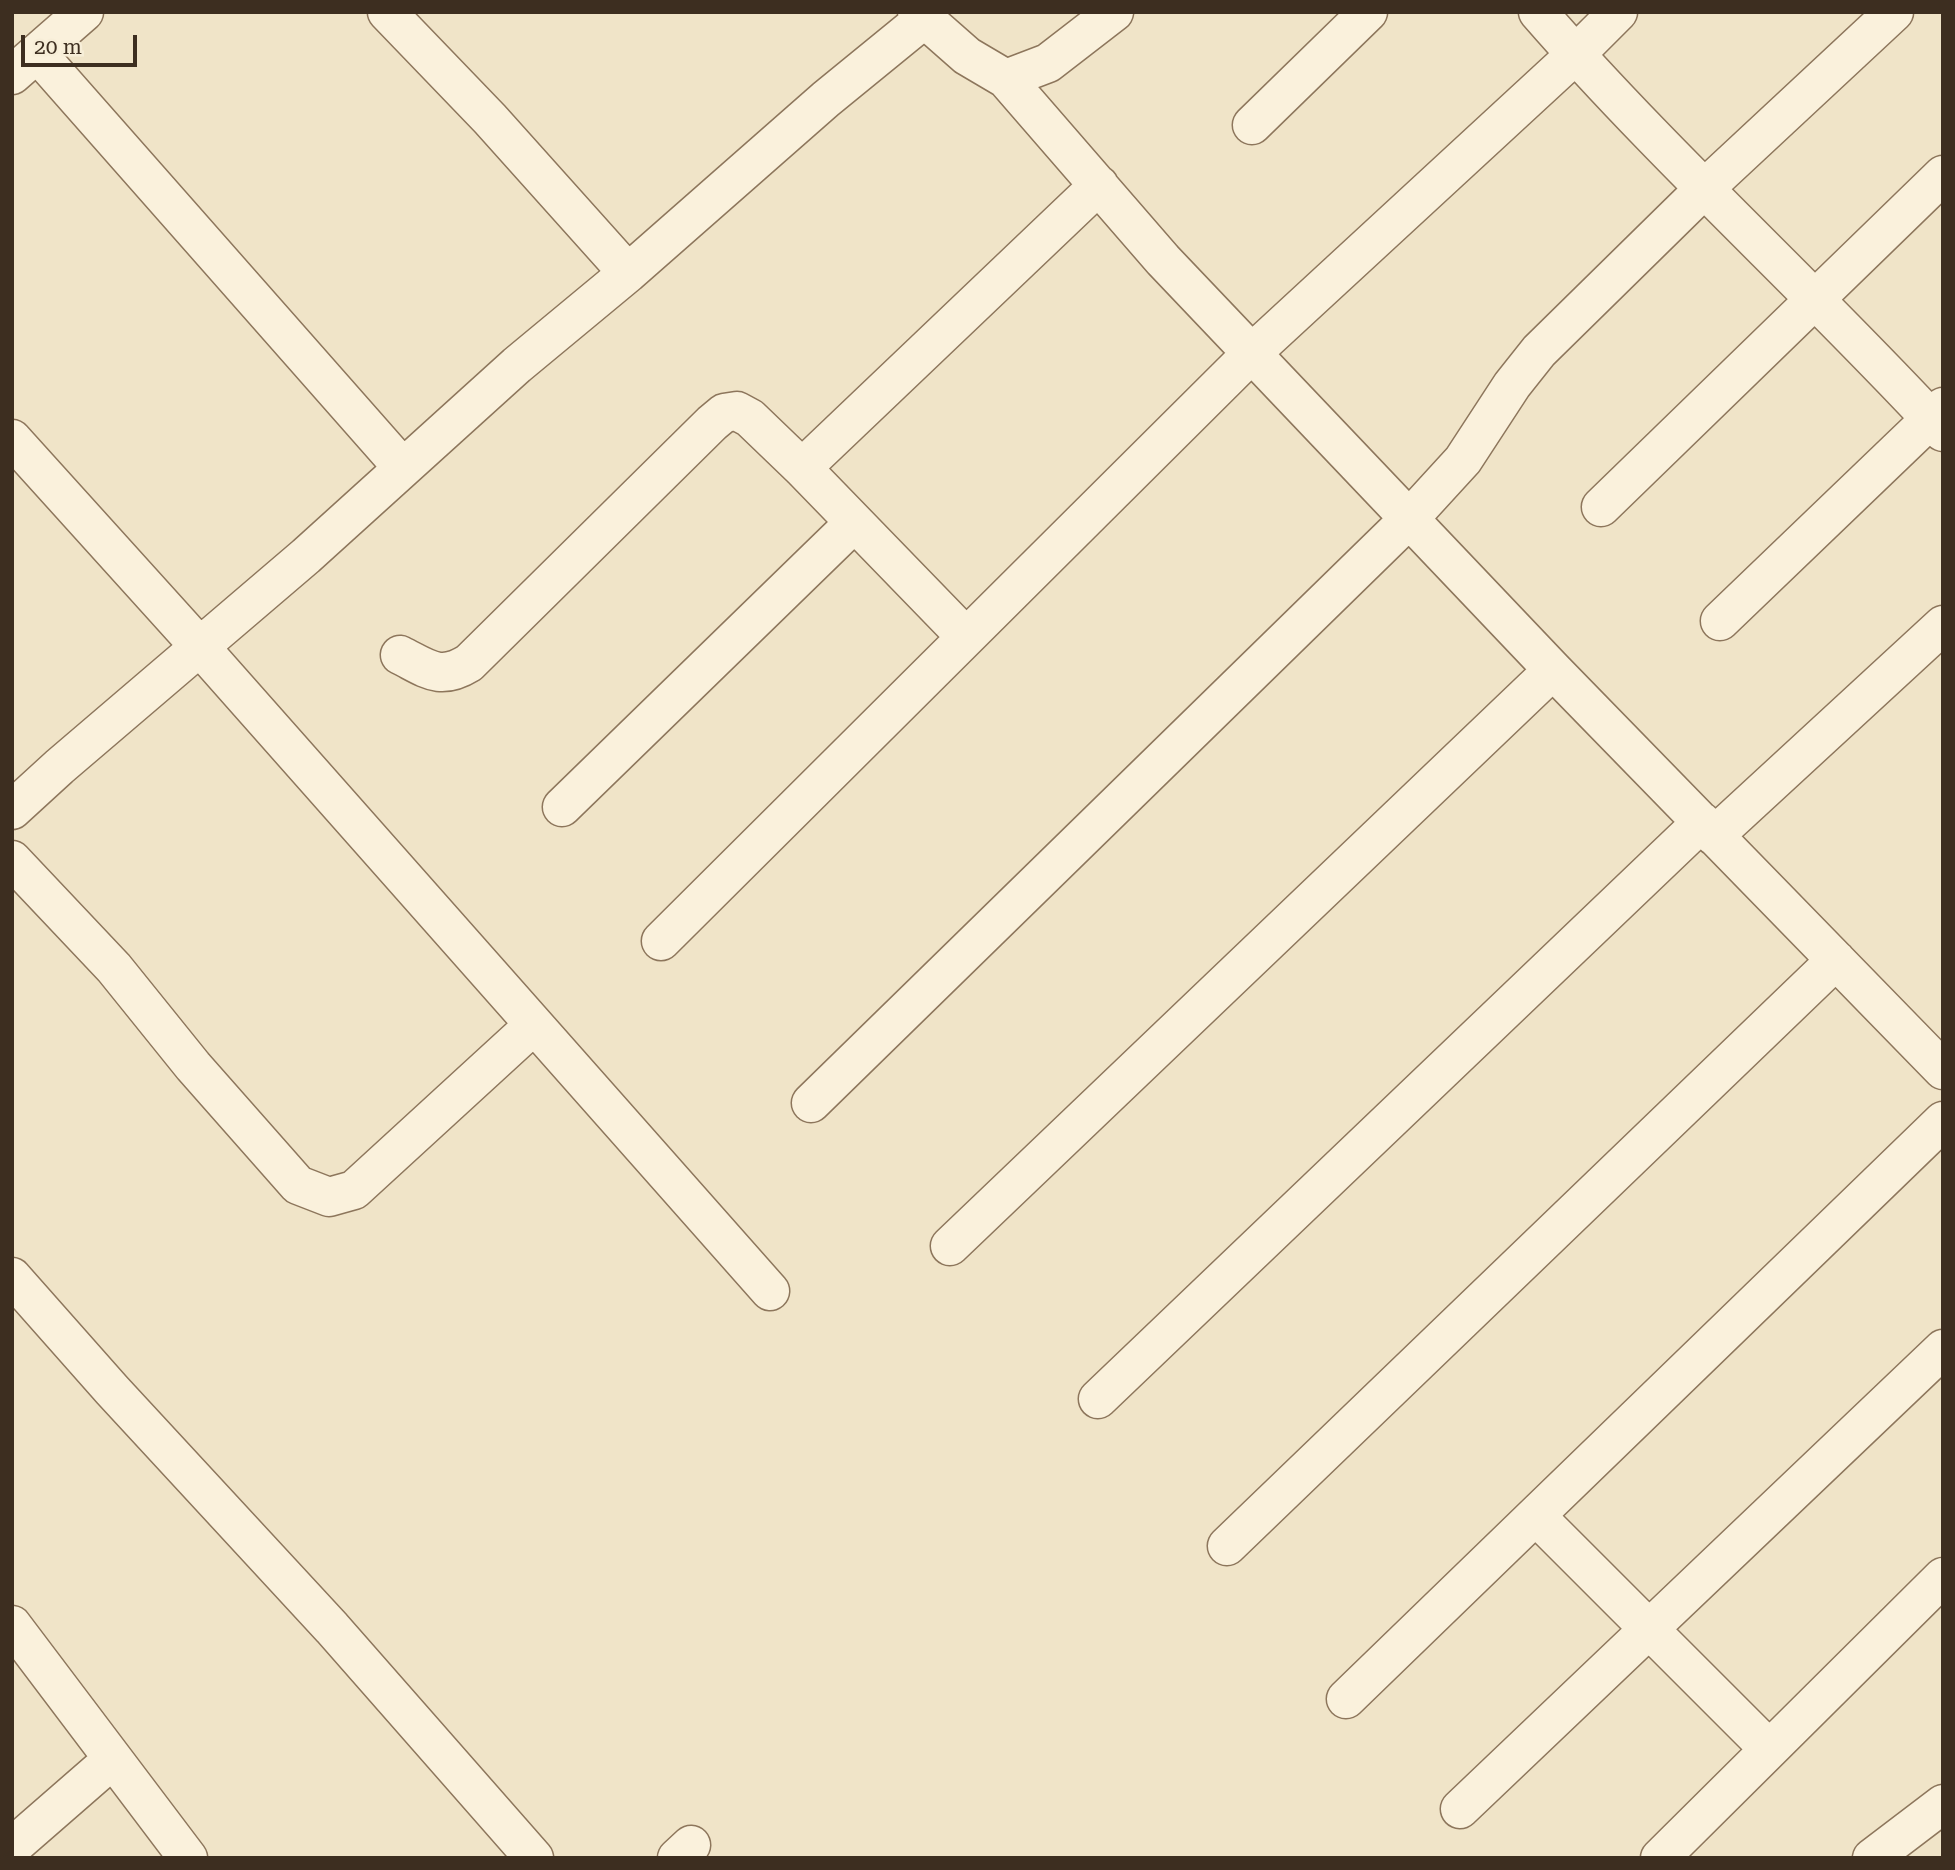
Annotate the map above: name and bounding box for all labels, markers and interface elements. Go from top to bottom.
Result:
scale bar [24,21,140,65]
text: 20 m [34,35,82,59]

